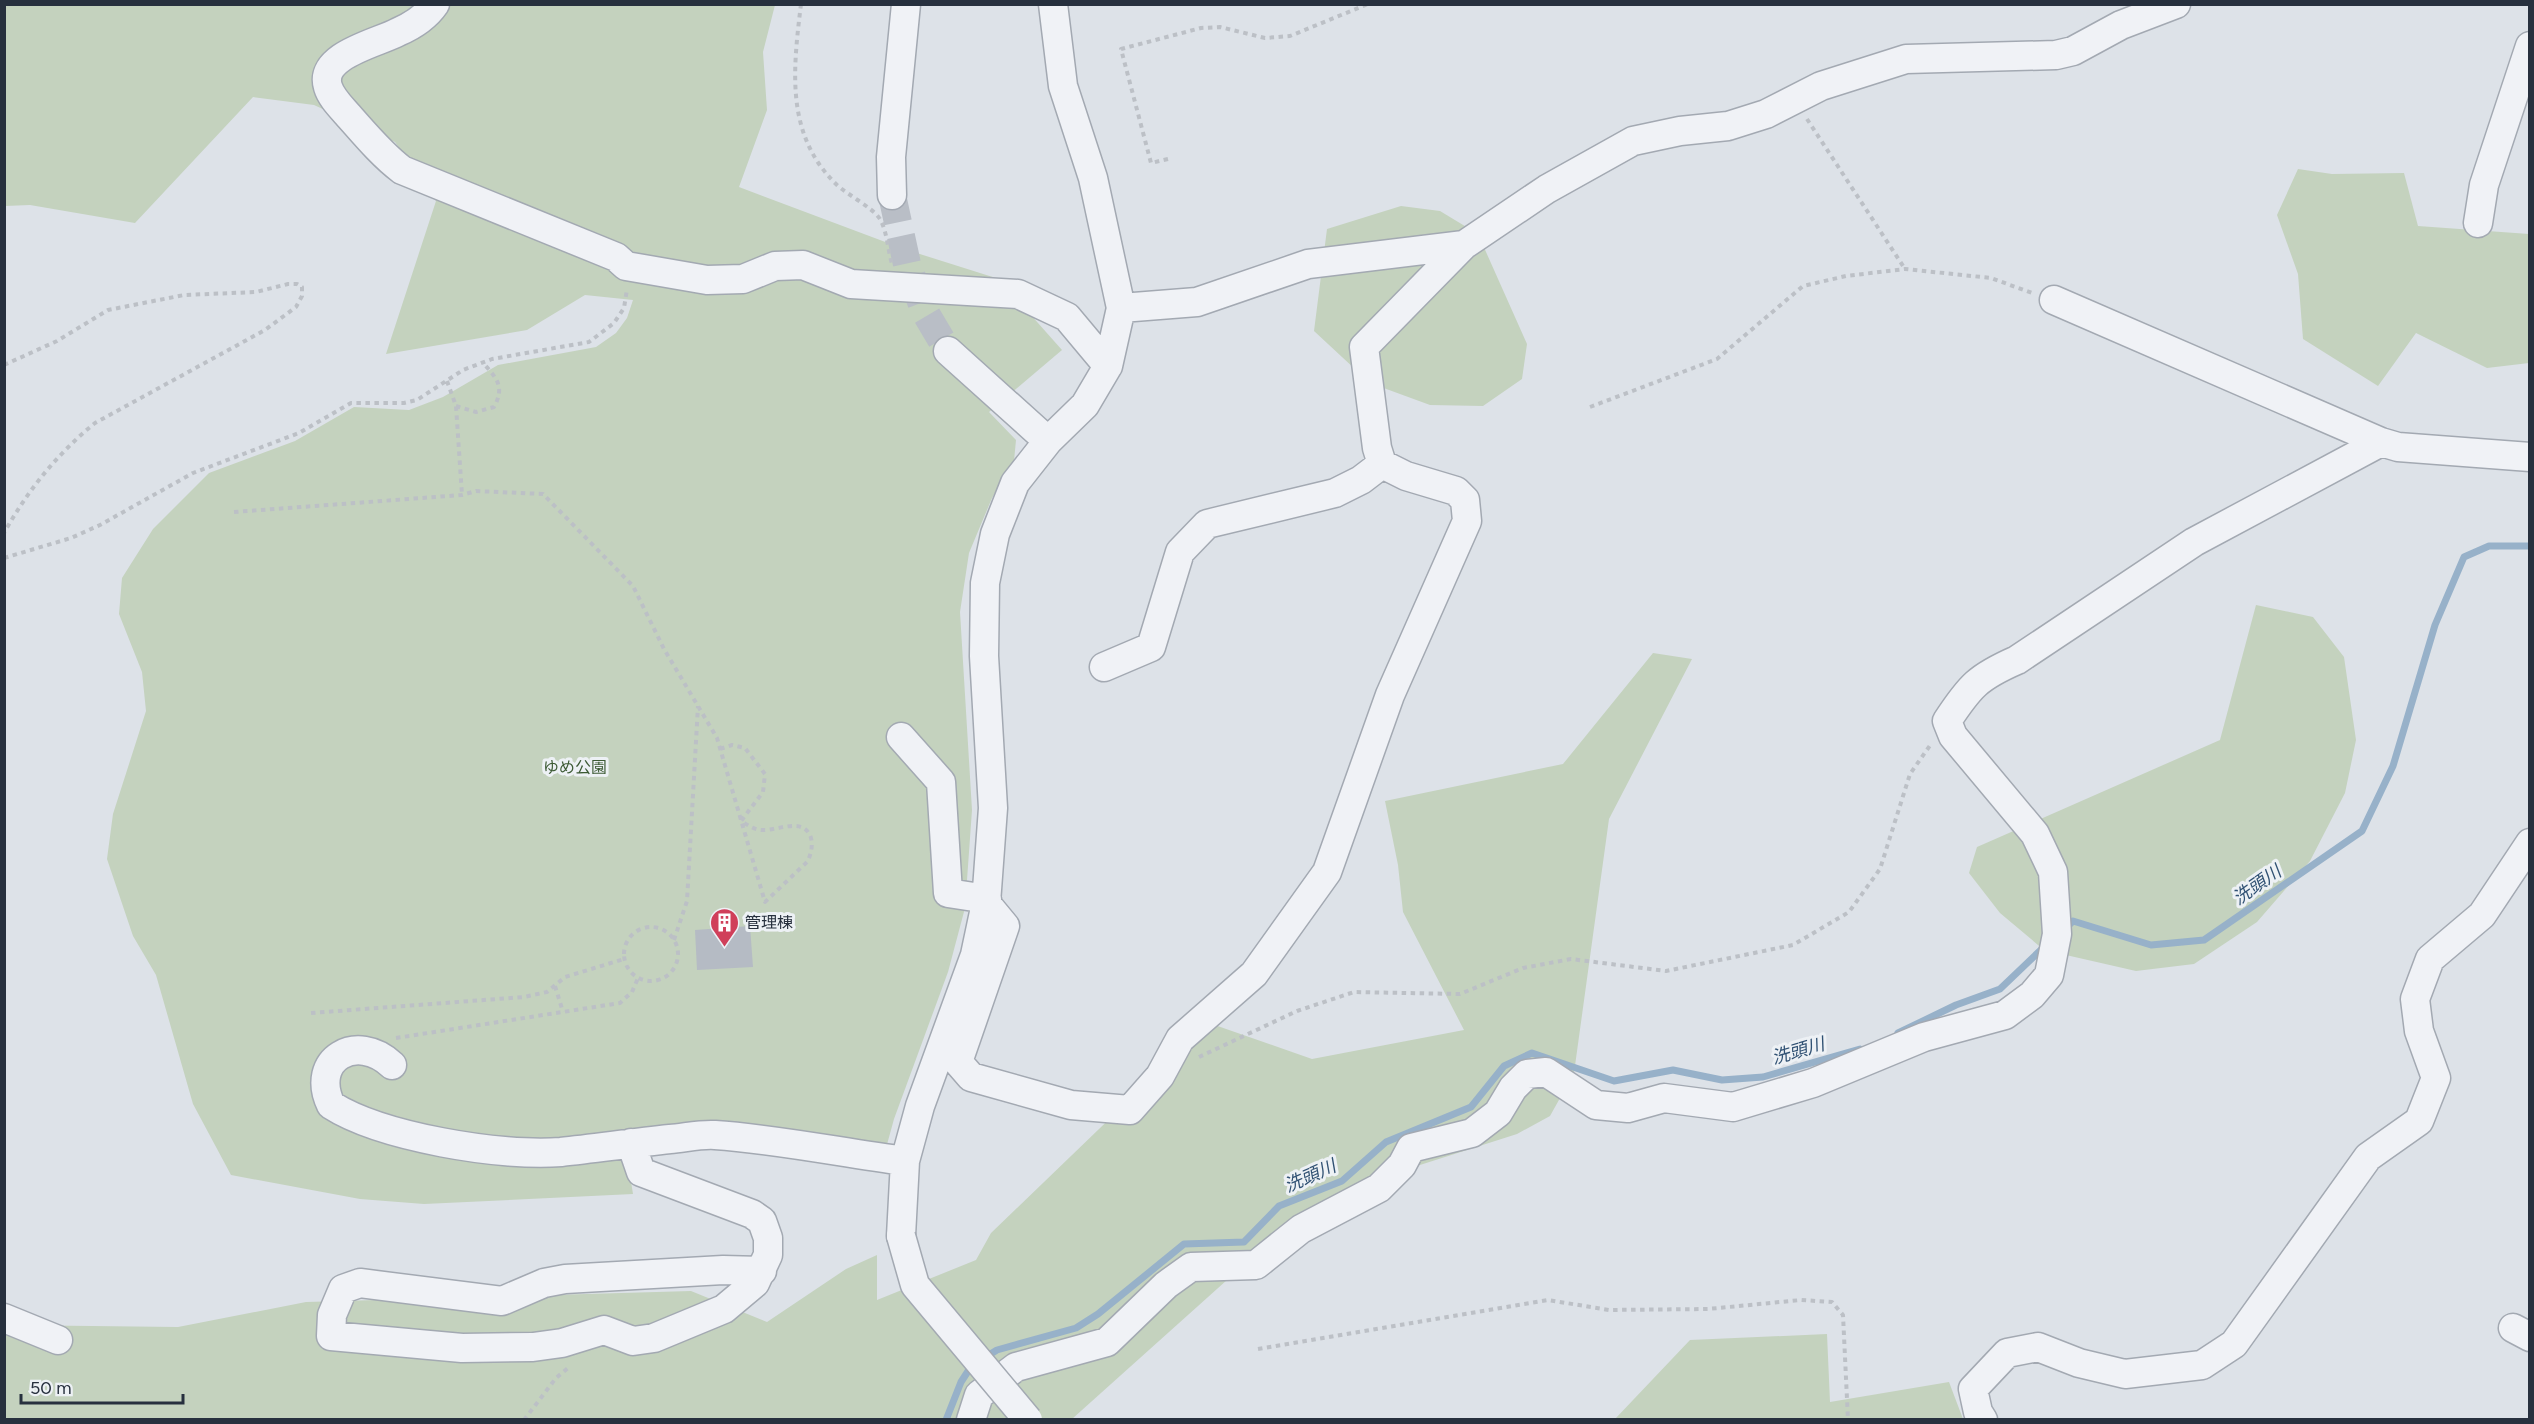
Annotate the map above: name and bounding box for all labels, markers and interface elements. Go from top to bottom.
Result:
park label: ゆめ公園 [543,758,607,777]
water label: 洗頭川 [2229,859,2287,909]
building icon: 管理棟 [708,906,740,948]
place label: 管理棟 [745,913,793,932]
water label: 洗頭川 [1769,1032,1829,1069]
water label: 洗頭川 [1281,1154,1341,1197]
scale bar [21,1367,183,1405]
text: 50 m [30,1377,72,1399]

